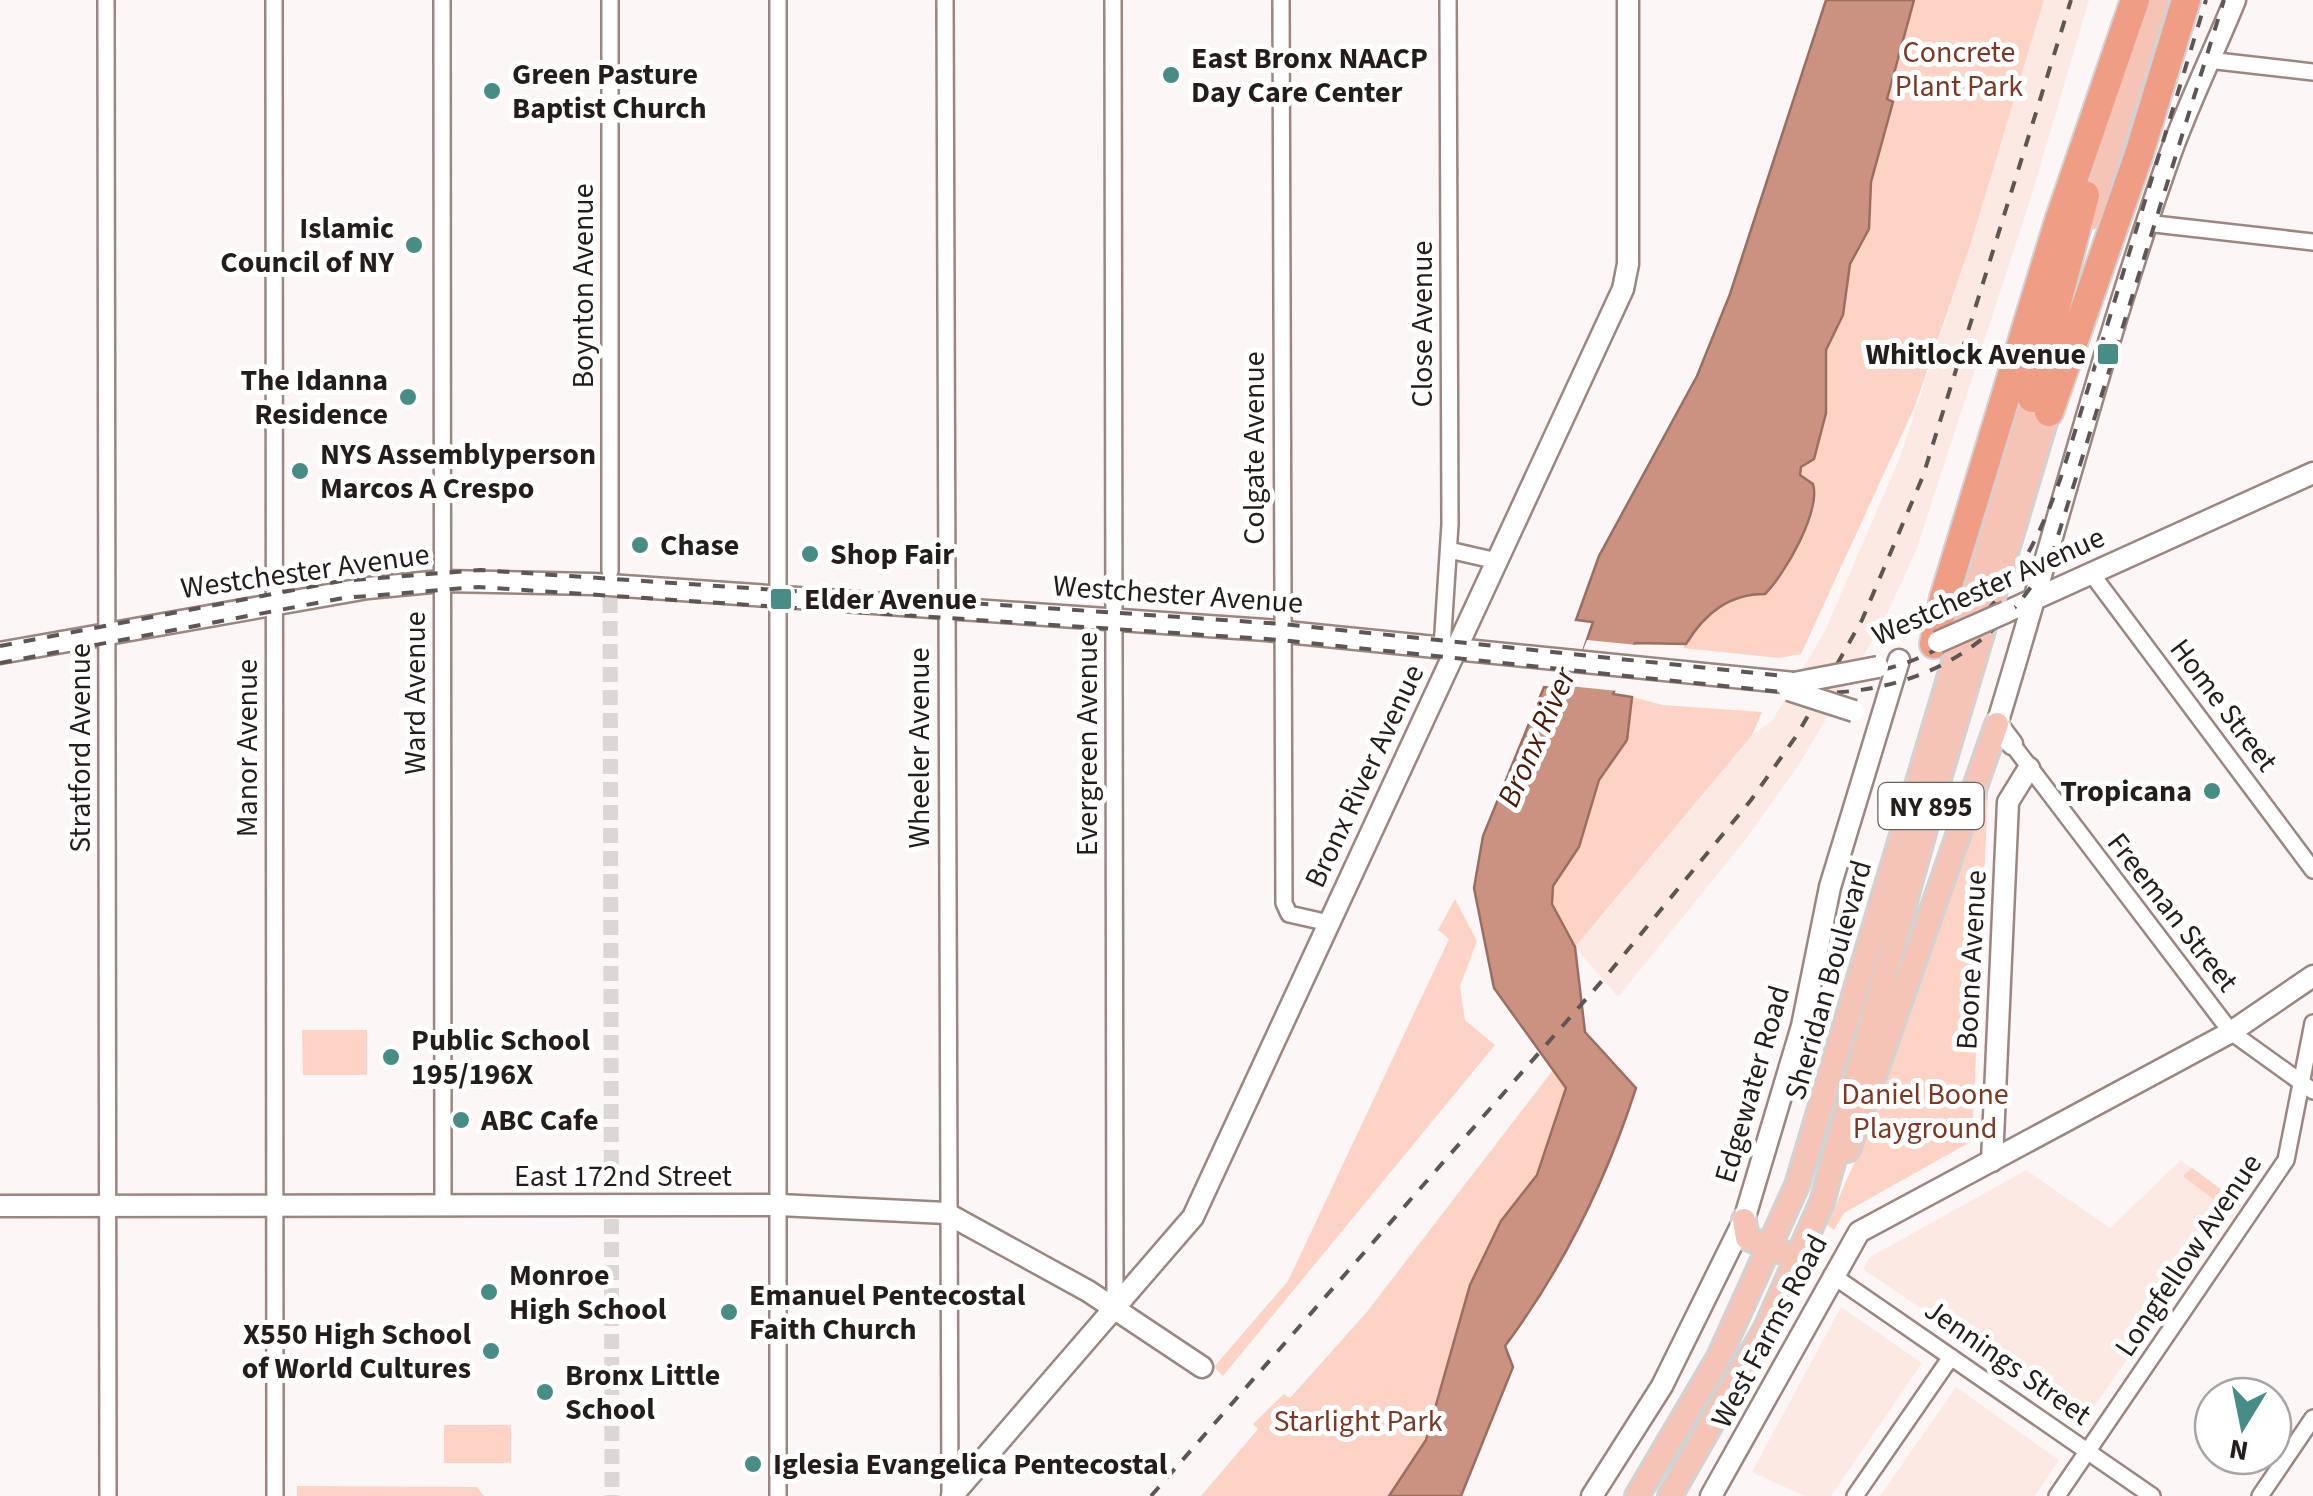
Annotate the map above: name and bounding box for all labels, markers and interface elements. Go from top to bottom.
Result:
park label: Concrete Plant Park [1895,31,2023,108]
place label: East Bronx NAACP Day Care Center [1191,37,1428,114]
place label: Green Pasture Baptist Church [512,53,707,130]
marker: East Bronx NAACP Day Care Center [1160,64,1182,86]
marker: Green Pasture Baptist Church [481,80,503,102]
street label: Boynton Avenue [562,183,605,389]
place label: Islamic Council of NY [220,207,394,284]
marker: Islamic Council of NY [403,234,425,256]
street label: Close Avenue [1401,241,1444,407]
place label: Whitlock Avenue [1866,333,2086,376]
marker: Whitlock Avenue [2095,341,2121,367]
street label: Colgate Avenue [1233,351,1276,545]
place label: The Idanna Residence [240,359,388,436]
marker: The Idanna Residence [397,386,419,408]
place label: NYS Assemblyperson Marcos A Crespo [320,433,596,510]
marker: NYS Assemblyperson Marcos A Crespo [289,460,311,482]
street label: Westchester Avenue [1865,516,2111,657]
place label: Chase [660,524,739,567]
street label: Westchester Avenue [178,533,432,610]
place label: Shop Fair [830,533,954,576]
marker: Chase [629,534,651,556]
marker: Shop Fair [799,543,821,565]
street label: Westchester Avenue [1052,564,1304,625]
place label: Elder Avenue [804,578,977,621]
marker: Elder Avenue [768,586,794,612]
street label: Ward Avenue [394,611,437,775]
street label: Home Street [2159,630,2288,781]
street label: Evergreen Avenue [1066,632,1109,856]
street label: Stratford Avenue [59,643,102,853]
street label: Wheeler Avenue [898,647,941,849]
street label: Bronx River Avenue [1294,658,1435,895]
street label: Manor Avenue [226,659,269,837]
water label: Bronx River [1486,659,1589,814]
place label: Tropicana [2060,770,2192,813]
marker: Tropicana [2201,780,2223,802]
road number: NY 895 [1878,783,1984,829]
street label: Freeman Street [2097,824,2249,1001]
street label: Sheridan Boulevard [1774,855,1883,1105]
street label: Boone Avenue [1945,869,1998,1051]
street label: Edgewater Road [1704,981,1801,1188]
place label: Public School 195/196X [411,1019,590,1096]
marker: Public School 195/196X [380,1046,402,1068]
park label: Daniel Boone Playground [1841,1073,2009,1150]
place label: ABC Cafe [480,1099,599,1142]
marker: ABC Cafe [450,1109,472,1131]
street label: Longfellow Avenue [2104,1145,2272,1365]
street label: East 172nd Street [514,1155,732,1198]
street label: West Farms Road [1700,1227,1839,1436]
place label: Monroe High School [509,1254,667,1331]
place label: Emanuel Pentecostal Faith Church [749,1274,1026,1351]
marker: Monroe High School [478,1281,500,1303]
street label: Jennings Street [1916,1289,2100,1436]
marker: Emanuel Pentecostal Faith Church [718,1301,740,1323]
place label: X550 High School of World Cultures [242,1313,471,1390]
marker: X550 High School of World Cultures [480,1340,502,1362]
place label: Bronx Little School [565,1354,720,1431]
north arrow [2193,1376,2293,1476]
marker: Bronx Little School [534,1381,556,1403]
park label: Starlight Park [1273,1400,1443,1443]
text: N [2226,1428,2251,1471]
place label: Iglesia Evangelica Pentecostal [773,1443,1168,1486]
marker: Iglesia Evangelica Pentecostal [742,1453,764,1475]

